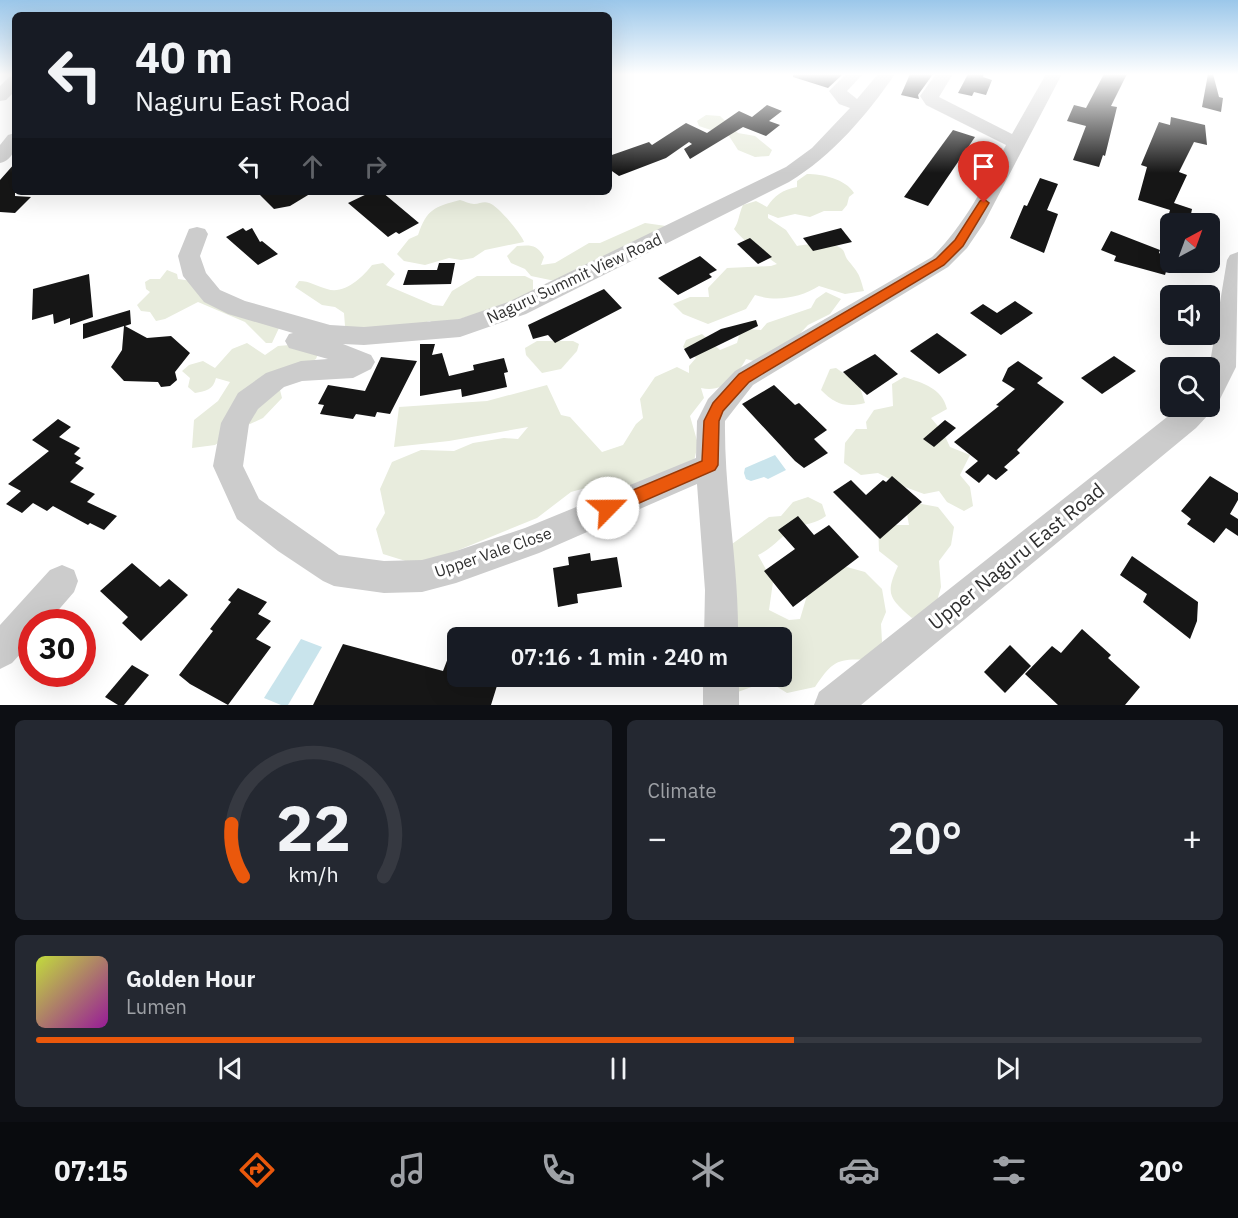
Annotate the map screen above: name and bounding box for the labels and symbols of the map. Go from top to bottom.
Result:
pin [958,141,1009,203]
north arrow [1160,213,1220,273]
street label: Naguru Summit View Road [483,229,665,327]
position arrow [576,476,640,540]
street label: Upper Naguru East Road [922,476,1110,636]
street label: Upper Vale Close [432,523,554,581]
speed limit sign: 30 [18,609,96,687]

